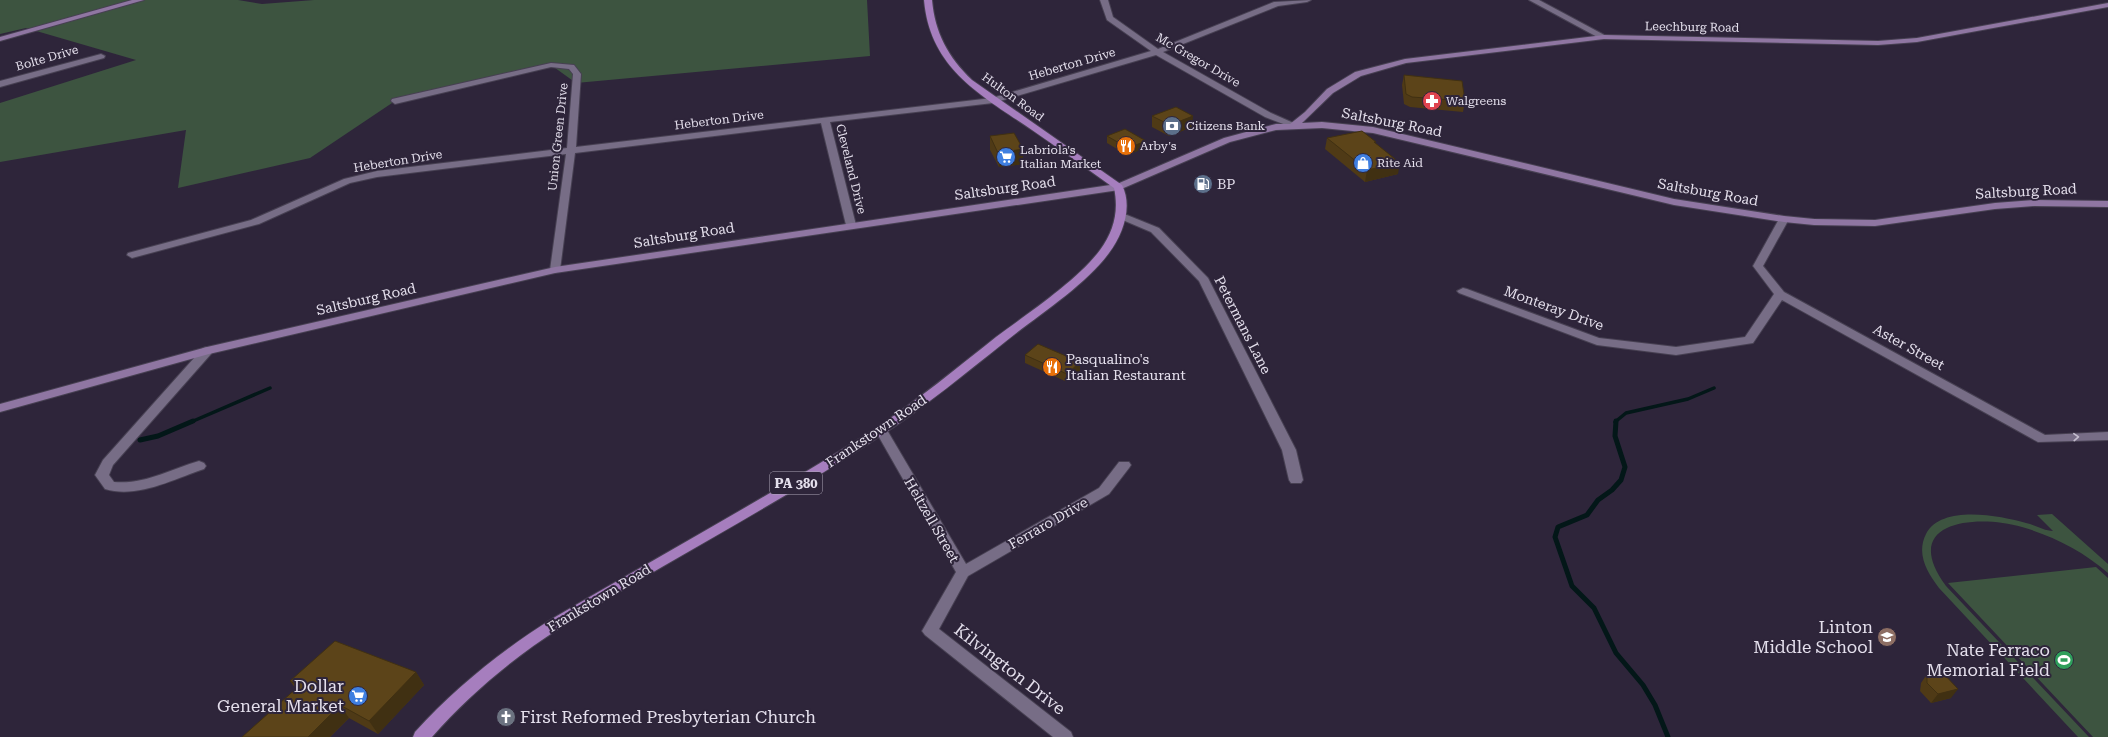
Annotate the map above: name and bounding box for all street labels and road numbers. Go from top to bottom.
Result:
street label: Leechburg Road [1645,19,1740,35]
street label: Mc Gregor Drive [1153,30,1243,90]
street label: Bolte Drive [14,42,80,74]
street label: Heberton Drive [1027,45,1117,83]
street label: Hulton Road [979,70,1047,124]
street label: Union Green Drive [545,82,571,192]
street label: Saltsburg Road [1341,104,1444,140]
street label: Heberton Drive [674,108,765,132]
street label: Cleveland Drive [833,123,869,216]
street label: Heberton Drive [353,147,444,175]
street label: Saltsburg Road [953,173,1057,203]
street label: Saltsburg Road [1656,175,1760,209]
street label: Saltsburg Road [1975,180,2077,202]
street label: Saltsburg Road [632,219,736,251]
street label: Petermans Lane [1211,273,1275,377]
street label: Saltsburg Road [315,280,417,318]
street label: Monteray Drive [1502,283,1606,334]
street label: Aster Street [1871,321,1947,373]
street label: Frankstown Road [823,391,929,471]
road number: PA 380 [770,472,822,494]
street label: Heltzell Street [901,475,963,565]
street label: Ferraro Drive [1006,494,1091,552]
street label: Frankstown Road [544,561,654,635]
street label: Kilvington Drive [950,619,1070,719]

